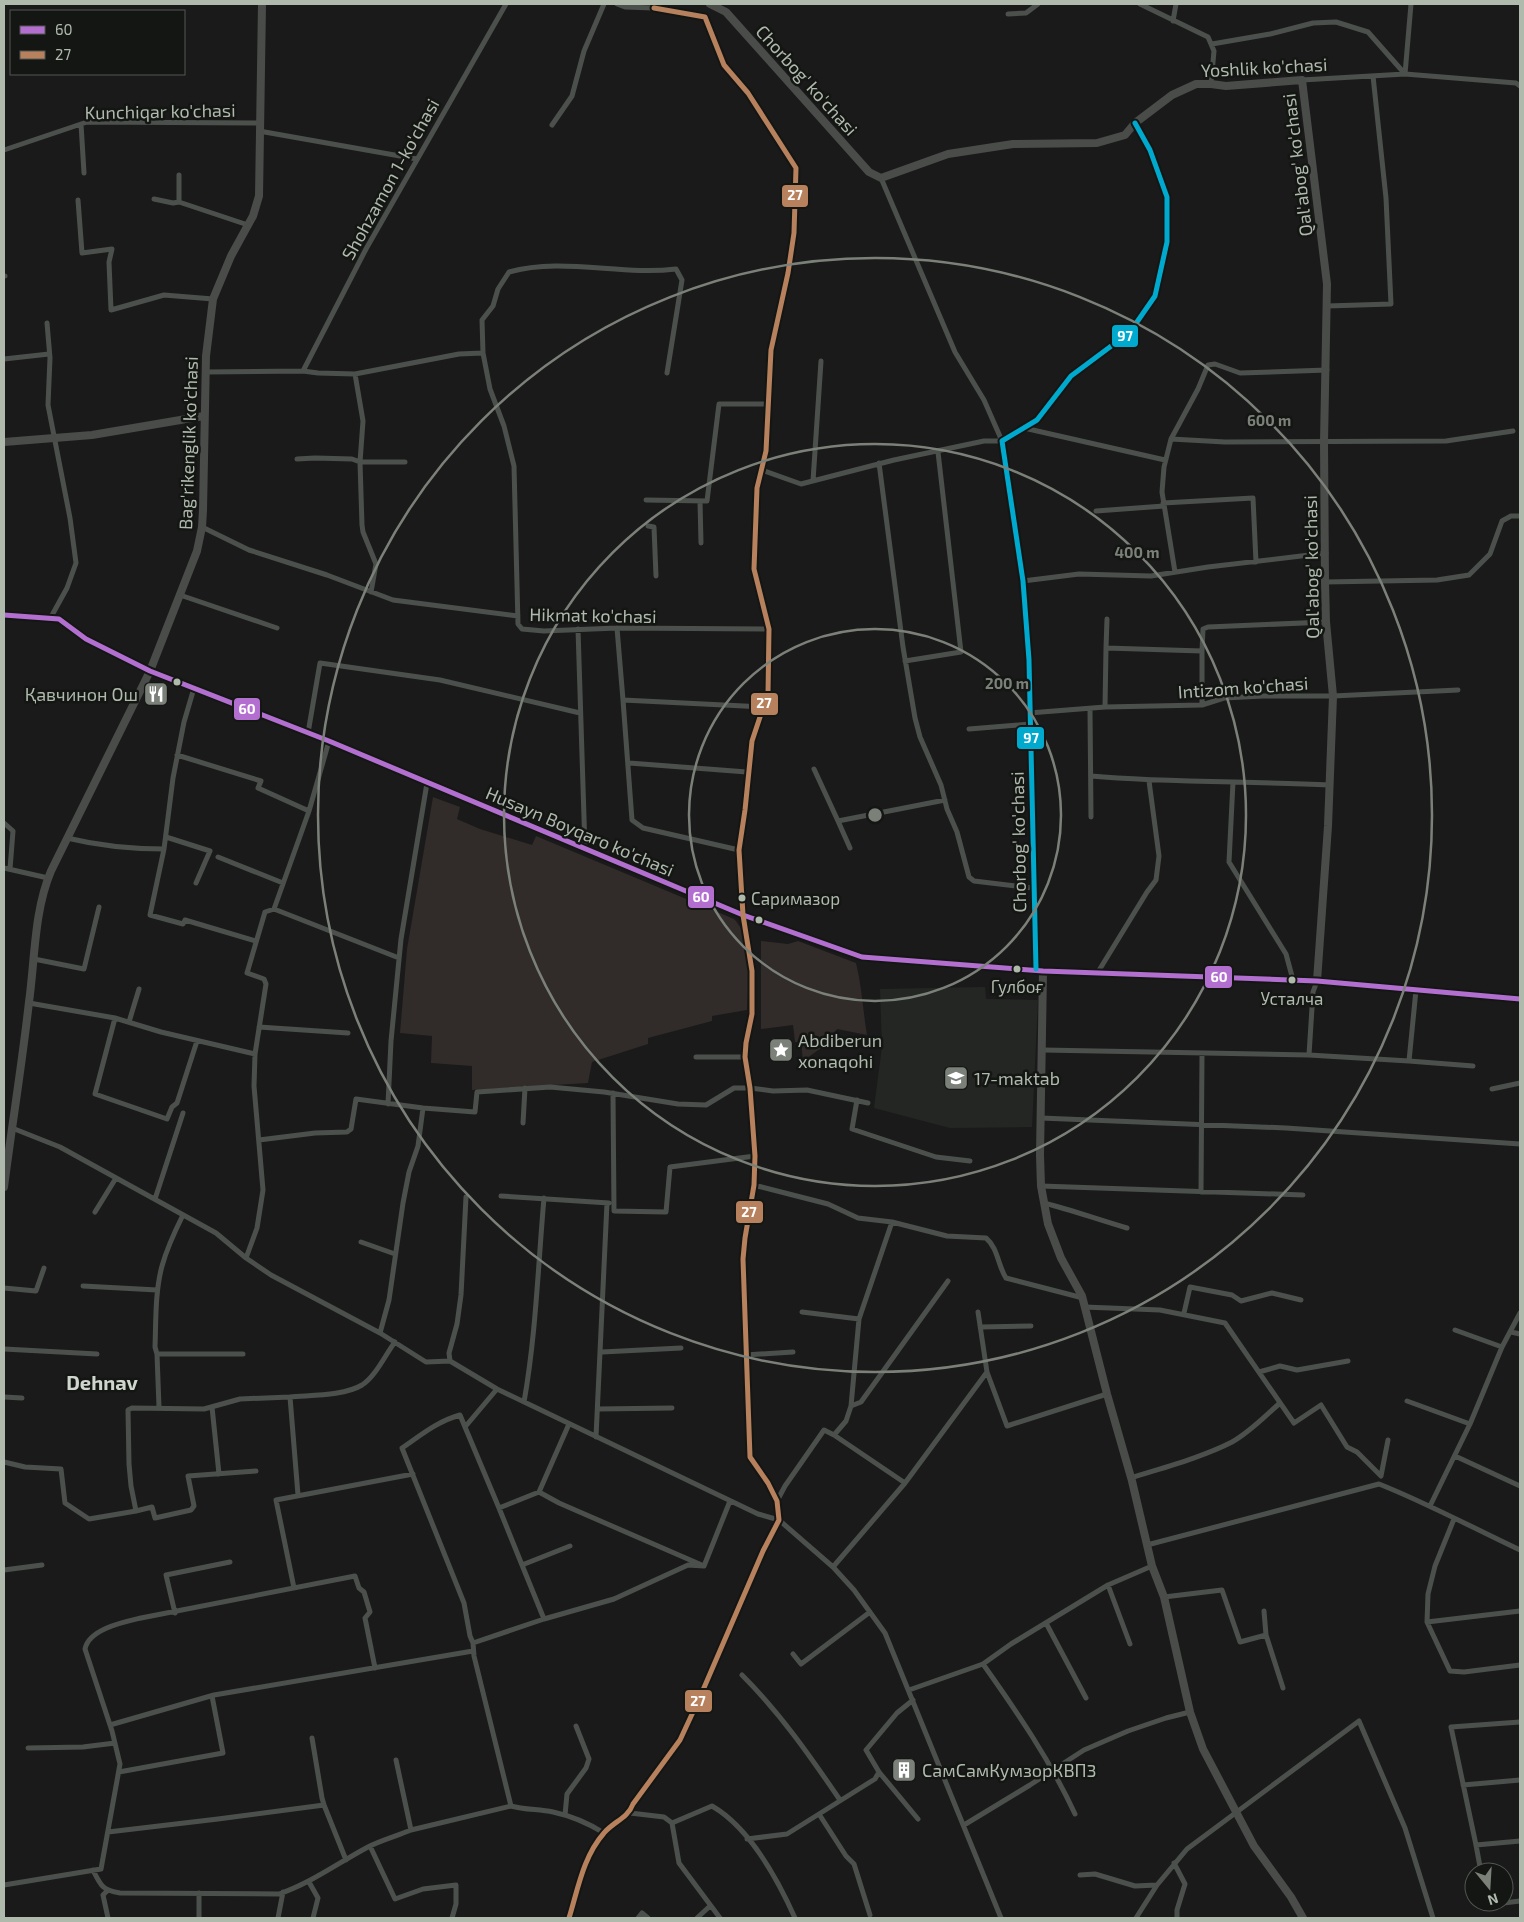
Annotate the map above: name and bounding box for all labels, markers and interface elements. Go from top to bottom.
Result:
legend [10,10,185,75]
text: 60 [55,20,73,38]
street label: Chorbog' ko'chasi [752,20,862,140]
text: 27 [55,45,71,63]
street label: Yoshlik ko'chasi [1200,53,1328,81]
street label: Qal'abog' ko'chasi [1277,92,1317,238]
street label: Shohzamon 1-ko'chasi [337,95,443,263]
street label: Kunchiqar ko'chasi [84,99,236,123]
line badge: 27 [781,184,809,208]
text: 27 [787,186,803,203]
line badge: 97 [1111,324,1139,348]
text: 97 [1117,327,1133,344]
street label: Bag'rikenglik ko'chasi [174,356,202,530]
text: 600 m [1247,411,1291,429]
street label: Qal'abog' ko'chasi [1299,495,1323,639]
text: 400 m [1115,543,1159,561]
street label: Hikmat ko'chasi [529,603,657,627]
street label: Intizom ko'chasi [1177,671,1309,703]
text: 200 m [985,674,1029,692]
unlabelled marker [172,677,182,687]
restaurant icon: Қавчинон Ош [143,681,169,707]
place label: Қавчинон Ош [25,683,138,705]
line badge: 27 [750,692,779,716]
text: 27 [756,694,772,711]
line badge: 60 [233,697,261,721]
text: 60 [238,700,256,717]
line badge: 97 [1016,726,1045,750]
text: 97 [1023,729,1039,746]
street label: Сhorbog' ko'chasi [1006,771,1030,913]
street label: Husayn Boyqaro ko'chasi [483,781,677,881]
centre of rings [866,806,884,824]
line badge: 60 [687,885,715,909]
text: 60 [692,888,710,905]
place label: Саримазор [751,888,840,909]
marker: Саримазор [737,893,747,903]
unlabelled marker [754,915,764,925]
marker: Гулбоғ [1012,964,1022,974]
line badge: 60 [1204,965,1233,989]
text: 60 [1210,968,1228,985]
marker: Усталча [1287,975,1297,985]
place label: Гулбоғ [991,976,1043,997]
place label: Усталча [1261,988,1323,1008]
place label: Abdiberun xonaqohi [798,1029,882,1072]
place icon: Abdiberun xonaqohi [768,1037,794,1063]
school or university icon: 17-maktab [943,1065,969,1091]
place label: 17-maktab [974,1067,1060,1089]
line badge: 27 [735,1200,764,1224]
text: 27 [741,1203,757,1220]
district label: Dehnav [66,1370,138,1394]
line badge: 27 [684,1689,713,1713]
text: 27 [690,1692,706,1709]
building icon: СамСамКумзорКВП3 [891,1757,917,1783]
place label: СамСамКумзорКВП3 [922,1759,1097,1781]
north arrow [1464,1862,1514,1912]
text: N [1486,1890,1501,1909]

